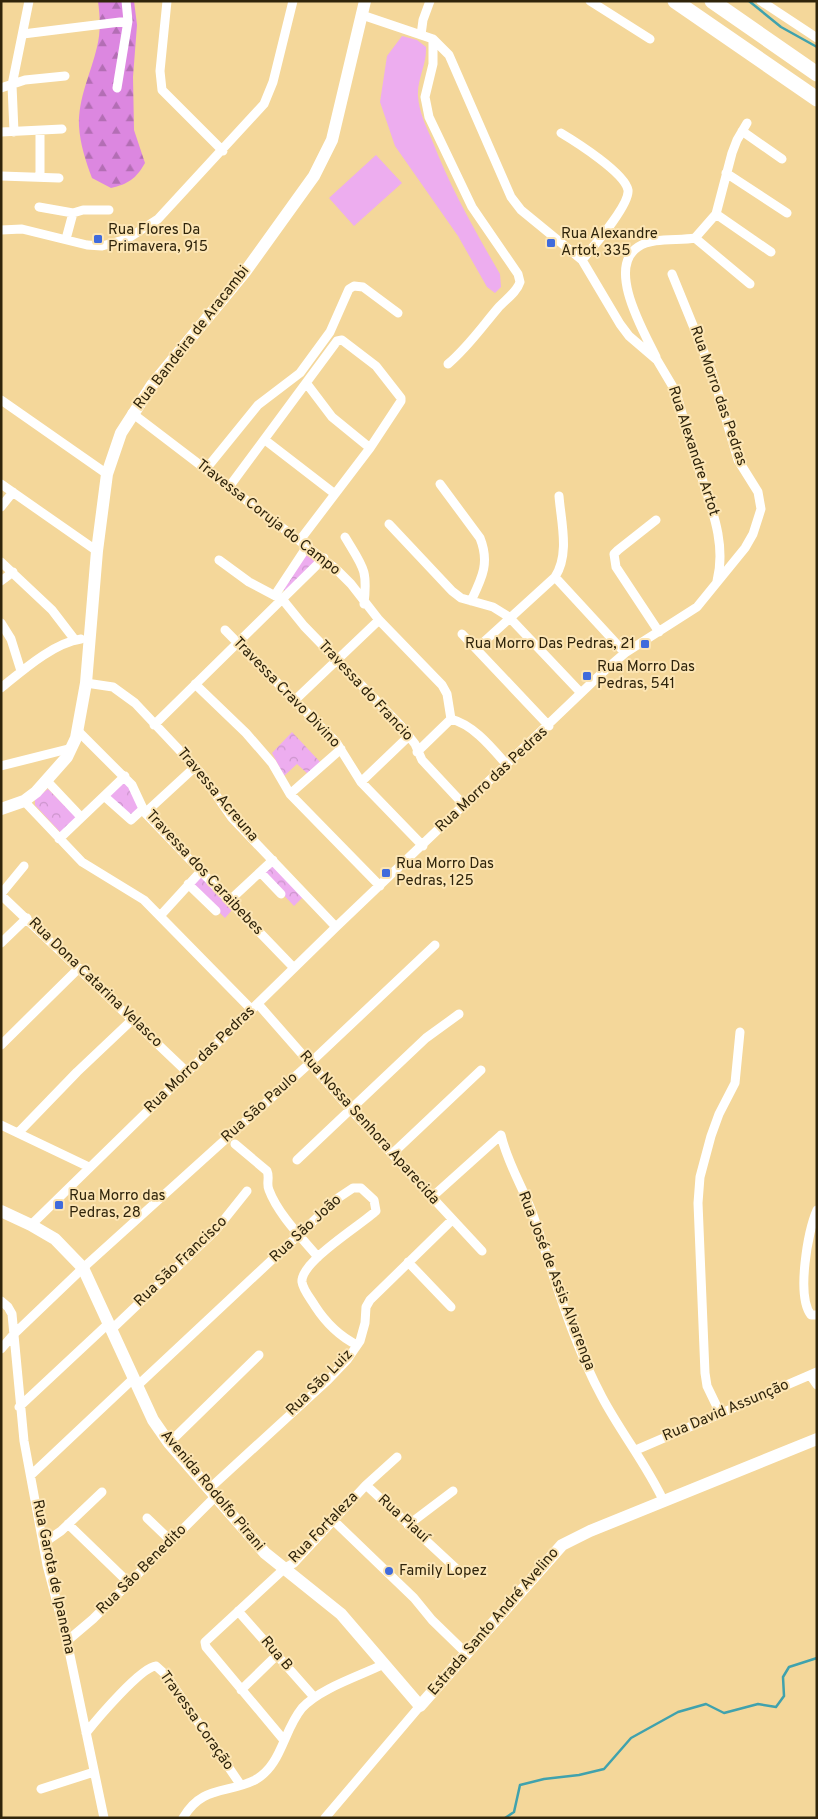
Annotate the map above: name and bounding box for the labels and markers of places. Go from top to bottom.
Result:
place label: Rua Flores Da Primavera, 915 [108,221,208,257]
place label: Rua Alexandre Artot, 335 [561,225,658,261]
marker: Rua Flores Da Primavera, 915 [92,233,104,245]
marker: Rua Alexandre Artot, 335 [545,237,557,249]
place label: Rua Morro Das Pedras, 21 [465,635,635,654]
marker: Rua Morro Das Pedras, 21 [639,638,651,650]
place label: Rua Morro Das Pedras, 541 [597,658,695,694]
marker: Rua Morro Das Pedras, 541 [581,670,593,682]
place label: Rua Morro Das Pedras, 125 [396,855,494,891]
marker: Rua Morro Das Pedras, 125 [380,867,392,879]
place label: Rua Morro das Pedras, 28 [69,1187,166,1223]
marker: Rua Morro das Pedras, 28 [53,1199,65,1211]
place label: Family Lopez [399,1562,487,1581]
marker: Family Lopez [383,1565,395,1577]

